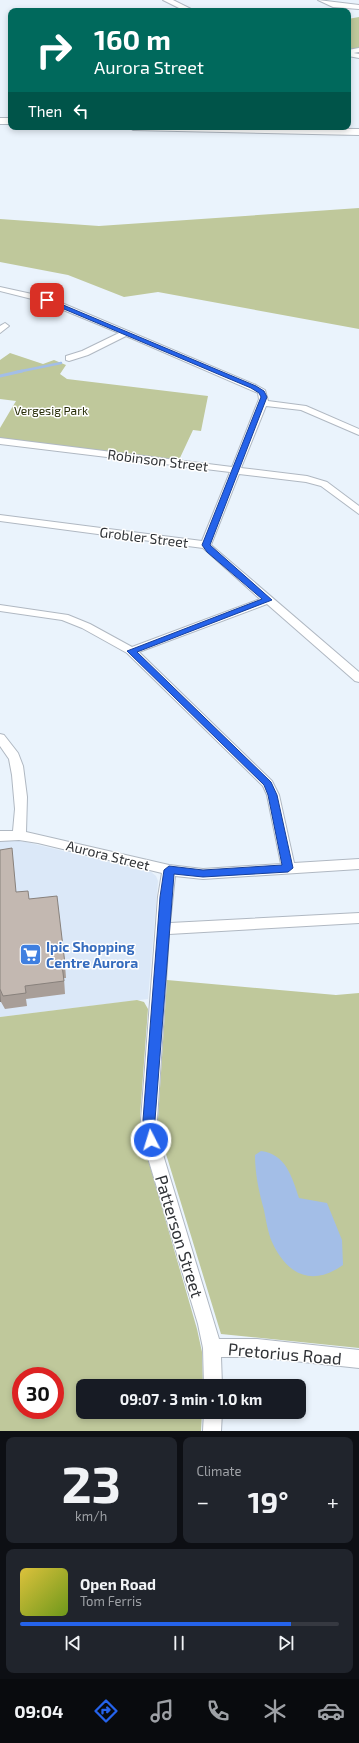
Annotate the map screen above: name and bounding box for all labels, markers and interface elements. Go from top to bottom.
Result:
text: 160 m [94,22,171,56]
icon: right [28,24,80,76]
text: Aurora Street [94,56,204,78]
icon: left [70,100,92,122]
text: Then [28,102,62,120]
pin [30,283,64,317]
icon: arrive [36,289,58,311]
park label: Vergesig Park [14,403,88,417]
street label: Robinson Street [107,445,209,475]
street label: Grobler Street [99,523,189,551]
street label: Aurora Street [65,836,151,874]
place label: Ipic Shopping Centre Aurora [46,938,138,971]
supermarket icon: Ipic Shopping Centre Aurora [18,941,44,967]
position arrow [130,1119,172,1161]
street label: Patterson Street [152,1172,208,1300]
street label: Pretorius Road [227,1338,343,1368]
speed limit sign: 30 [12,1367,64,1419]
text: 09:07 · 3 min · 1.0 km [120,1390,262,1408]
text: 23 [61,1451,121,1513]
text: Climate [197,1463,241,1479]
text: 19° [248,1483,289,1519]
text: − [197,1488,209,1514]
text: + [327,1488,339,1514]
text: km/h [75,1508,107,1524]
text: Open Road [80,1575,156,1593]
text: Tom Ferris [80,1593,142,1609]
icon: previous [62,1632,84,1654]
icon: pause [168,1632,190,1654]
icon: next [275,1632,297,1654]
icon: directions [92,1697,120,1725]
icon: music [148,1697,176,1725]
icon: phone [204,1697,232,1725]
icon: climate [261,1697,289,1725]
icon: car [317,1697,345,1725]
text: 09:04 [14,1700,64,1722]

